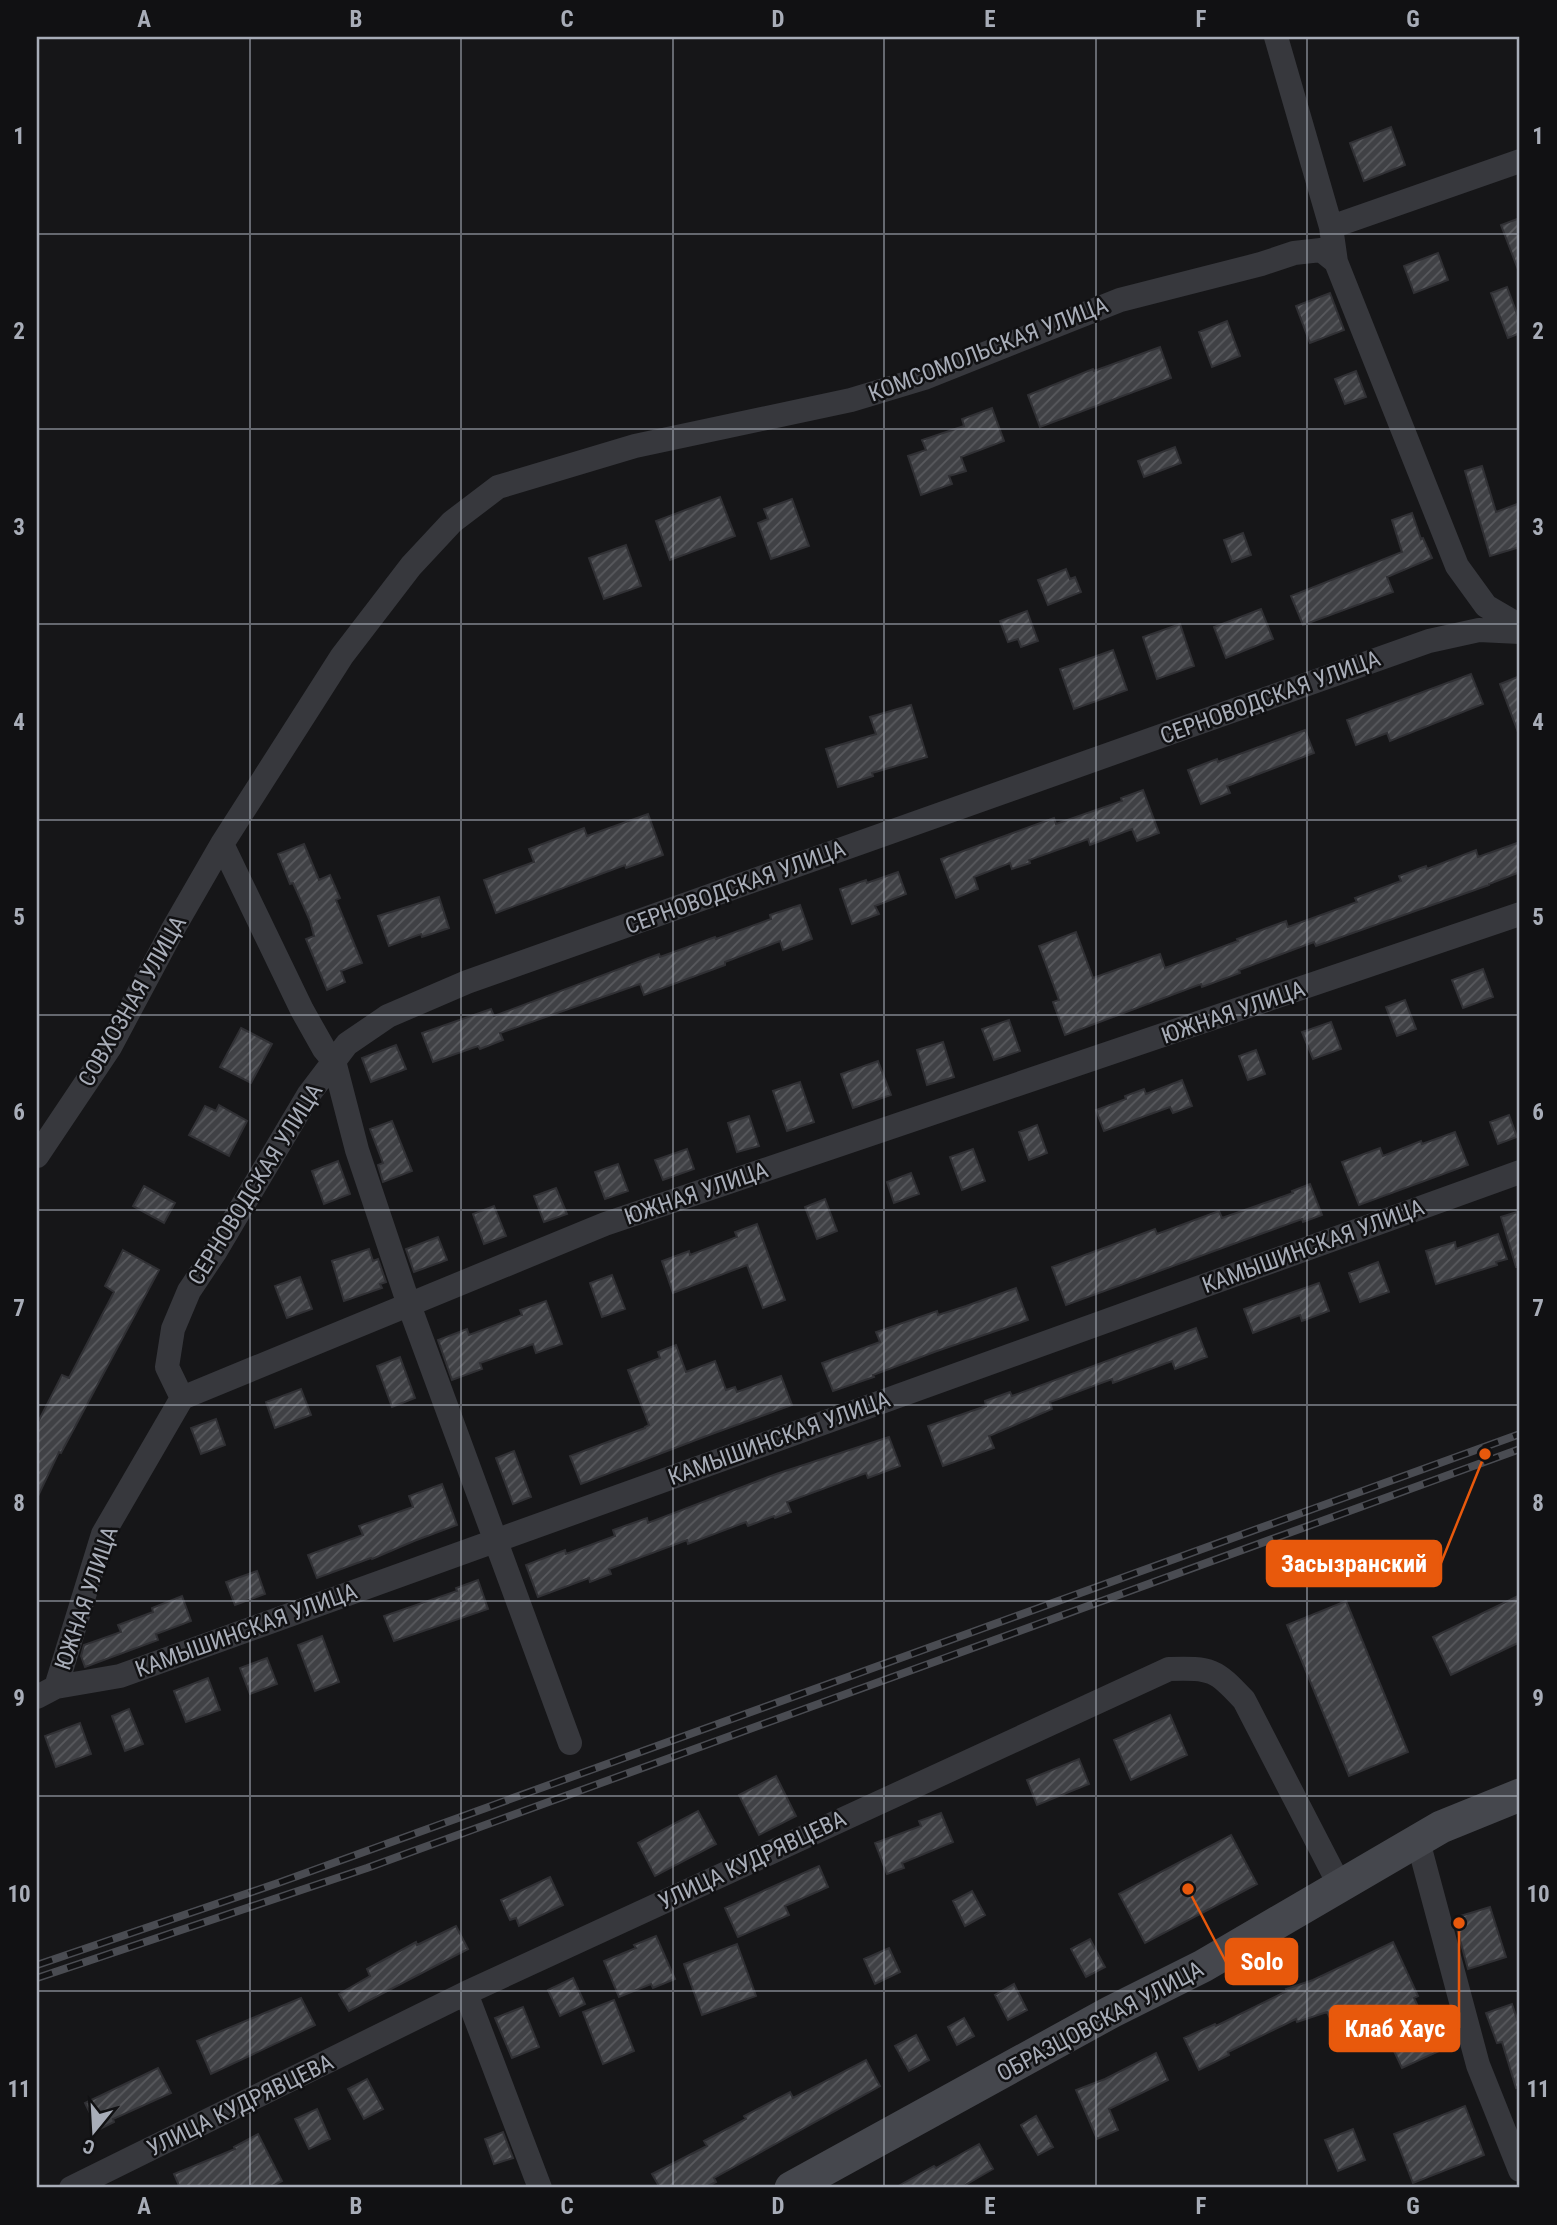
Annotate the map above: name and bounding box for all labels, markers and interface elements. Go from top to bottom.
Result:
text: A [137,6,151,33]
text: B [350,6,362,33]
text: C [560,6,574,33]
text: D [772,6,785,33]
text: E [984,6,996,33]
text: F [1196,6,1207,33]
text: G [1406,6,1420,33]
text: 1 [13,123,25,150]
text: 1 [1532,123,1544,150]
street label: КОМСОМОЛЬСКАЯ УЛИЦА [865,291,1112,408]
text: 2 [13,318,25,345]
text: 2 [1532,318,1544,345]
text: 3 [13,514,25,541]
text: 3 [1532,514,1544,541]
street label: СЕРНОВОДСКАЯ УЛИЦА [1156,645,1384,750]
text: 4 [13,709,25,736]
text: 4 [1532,709,1544,736]
street label: СЕРНОВОДСКАЯ УЛИЦА [621,835,849,940]
text: 5 [13,904,25,931]
text: 5 [1532,904,1544,931]
street label: СОВХОЗНАЯ УЛИЦА [73,911,192,1091]
street label: ЮЖНАЯ УЛИЦА [1158,975,1308,1050]
street label: СЕРНОВОДСКАЯ УЛИЦА [182,1079,328,1290]
text: 6 [13,1099,25,1126]
text: 6 [1532,1099,1544,1126]
street label: ЮЖНАЯ УЛИЦА [621,1156,771,1231]
street label: КАМЫШИНСКАЯ УЛИЦА [1199,1194,1428,1299]
text: 7 [13,1295,25,1322]
text: 7 [1532,1295,1544,1322]
street label: КАМЫШИНСКАЯ УЛИЦА [665,1386,894,1491]
text: 8 [13,1490,25,1517]
text: 8 [1532,1490,1544,1517]
street label: ЮЖНАЯ УЛИЦА [49,1523,124,1673]
callout: Засызранский [1267,1541,1441,1586]
text: Засызранский [1281,1550,1427,1578]
street label: КАМЫШИНСКАЯ УЛИЦА [132,1578,361,1683]
text: 9 [13,1685,25,1712]
text: 9 [1532,1685,1544,1712]
street label: УЛИЦА КУДРЯВЦЕВА [654,1805,850,1916]
text: 10 [7,1881,31,1908]
text: 10 [1526,1881,1550,1908]
callout: Solo [1226,1939,1297,1984]
text: Solo [1241,1948,1283,1976]
street label: ОБРАЗЦОВСКАЯ УЛИЦА [992,1956,1208,2087]
callout: Клаб Хаус [1330,2006,1459,2051]
text: Клаб Хаус [1345,2015,1445,2043]
street label: УЛИЦА КУДРЯВЦЕВА [143,2049,338,2162]
text: 11 [7,2076,31,2103]
text: 11 [1526,2076,1550,2103]
north arrow [60,2096,130,2166]
text: С [80,2134,98,2159]
text: A [137,2193,151,2220]
text: B [350,2193,362,2220]
text: C [560,2193,574,2220]
text: D [772,2193,785,2220]
text: E [984,2193,996,2220]
text: F [1196,2193,1207,2220]
text: G [1406,2193,1420,2220]

